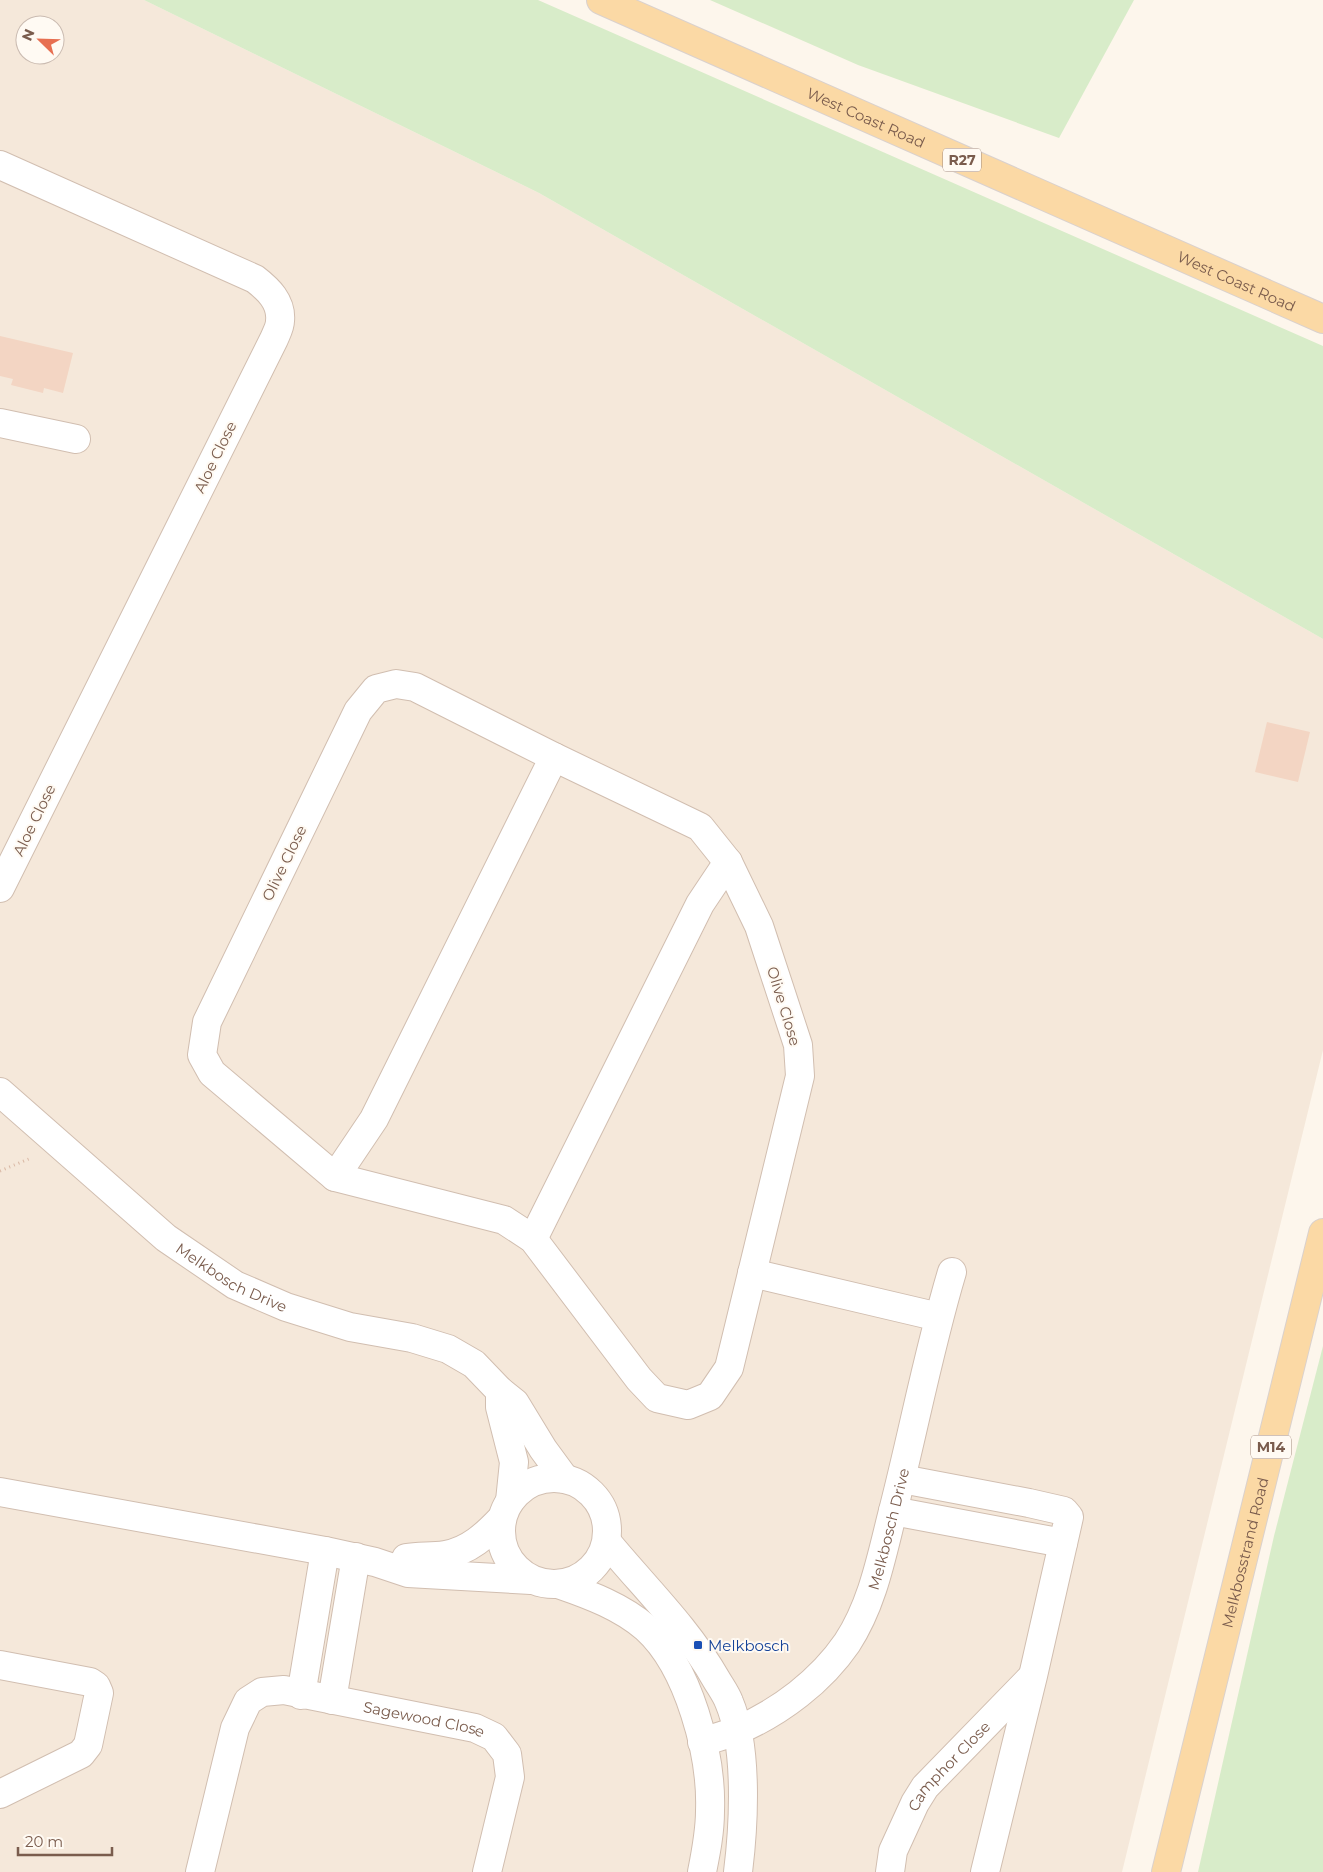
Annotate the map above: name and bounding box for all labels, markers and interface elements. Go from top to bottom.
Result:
north arrow [15,15,65,65]
text: N [18,26,39,44]
street label: West Coast Road [804,83,928,152]
road number: R27 [943,148,981,172]
street label: West Coast Road [1175,246,1299,315]
street label: Aloe Close [189,418,241,496]
street label: Aloe Close [8,781,60,859]
street label: Olive Close [257,822,311,904]
street label: Olive Close [763,964,805,1048]
street label: Melkbosch Drive [173,1238,290,1316]
road number: M14 [1251,1435,1291,1458]
street label: Melkbosch Drive [863,1466,913,1592]
street label: Melkbosstrand Road [1217,1475,1272,1630]
place label: Melkbosch [708,1636,790,1655]
marker: Melkbosch [692,1639,704,1651]
street label: Sagewood Close [362,1697,488,1741]
street label: Camphor Close [903,1717,994,1814]
scale bar [18,1824,111,1856]
text: 20 m [25,1832,63,1851]

